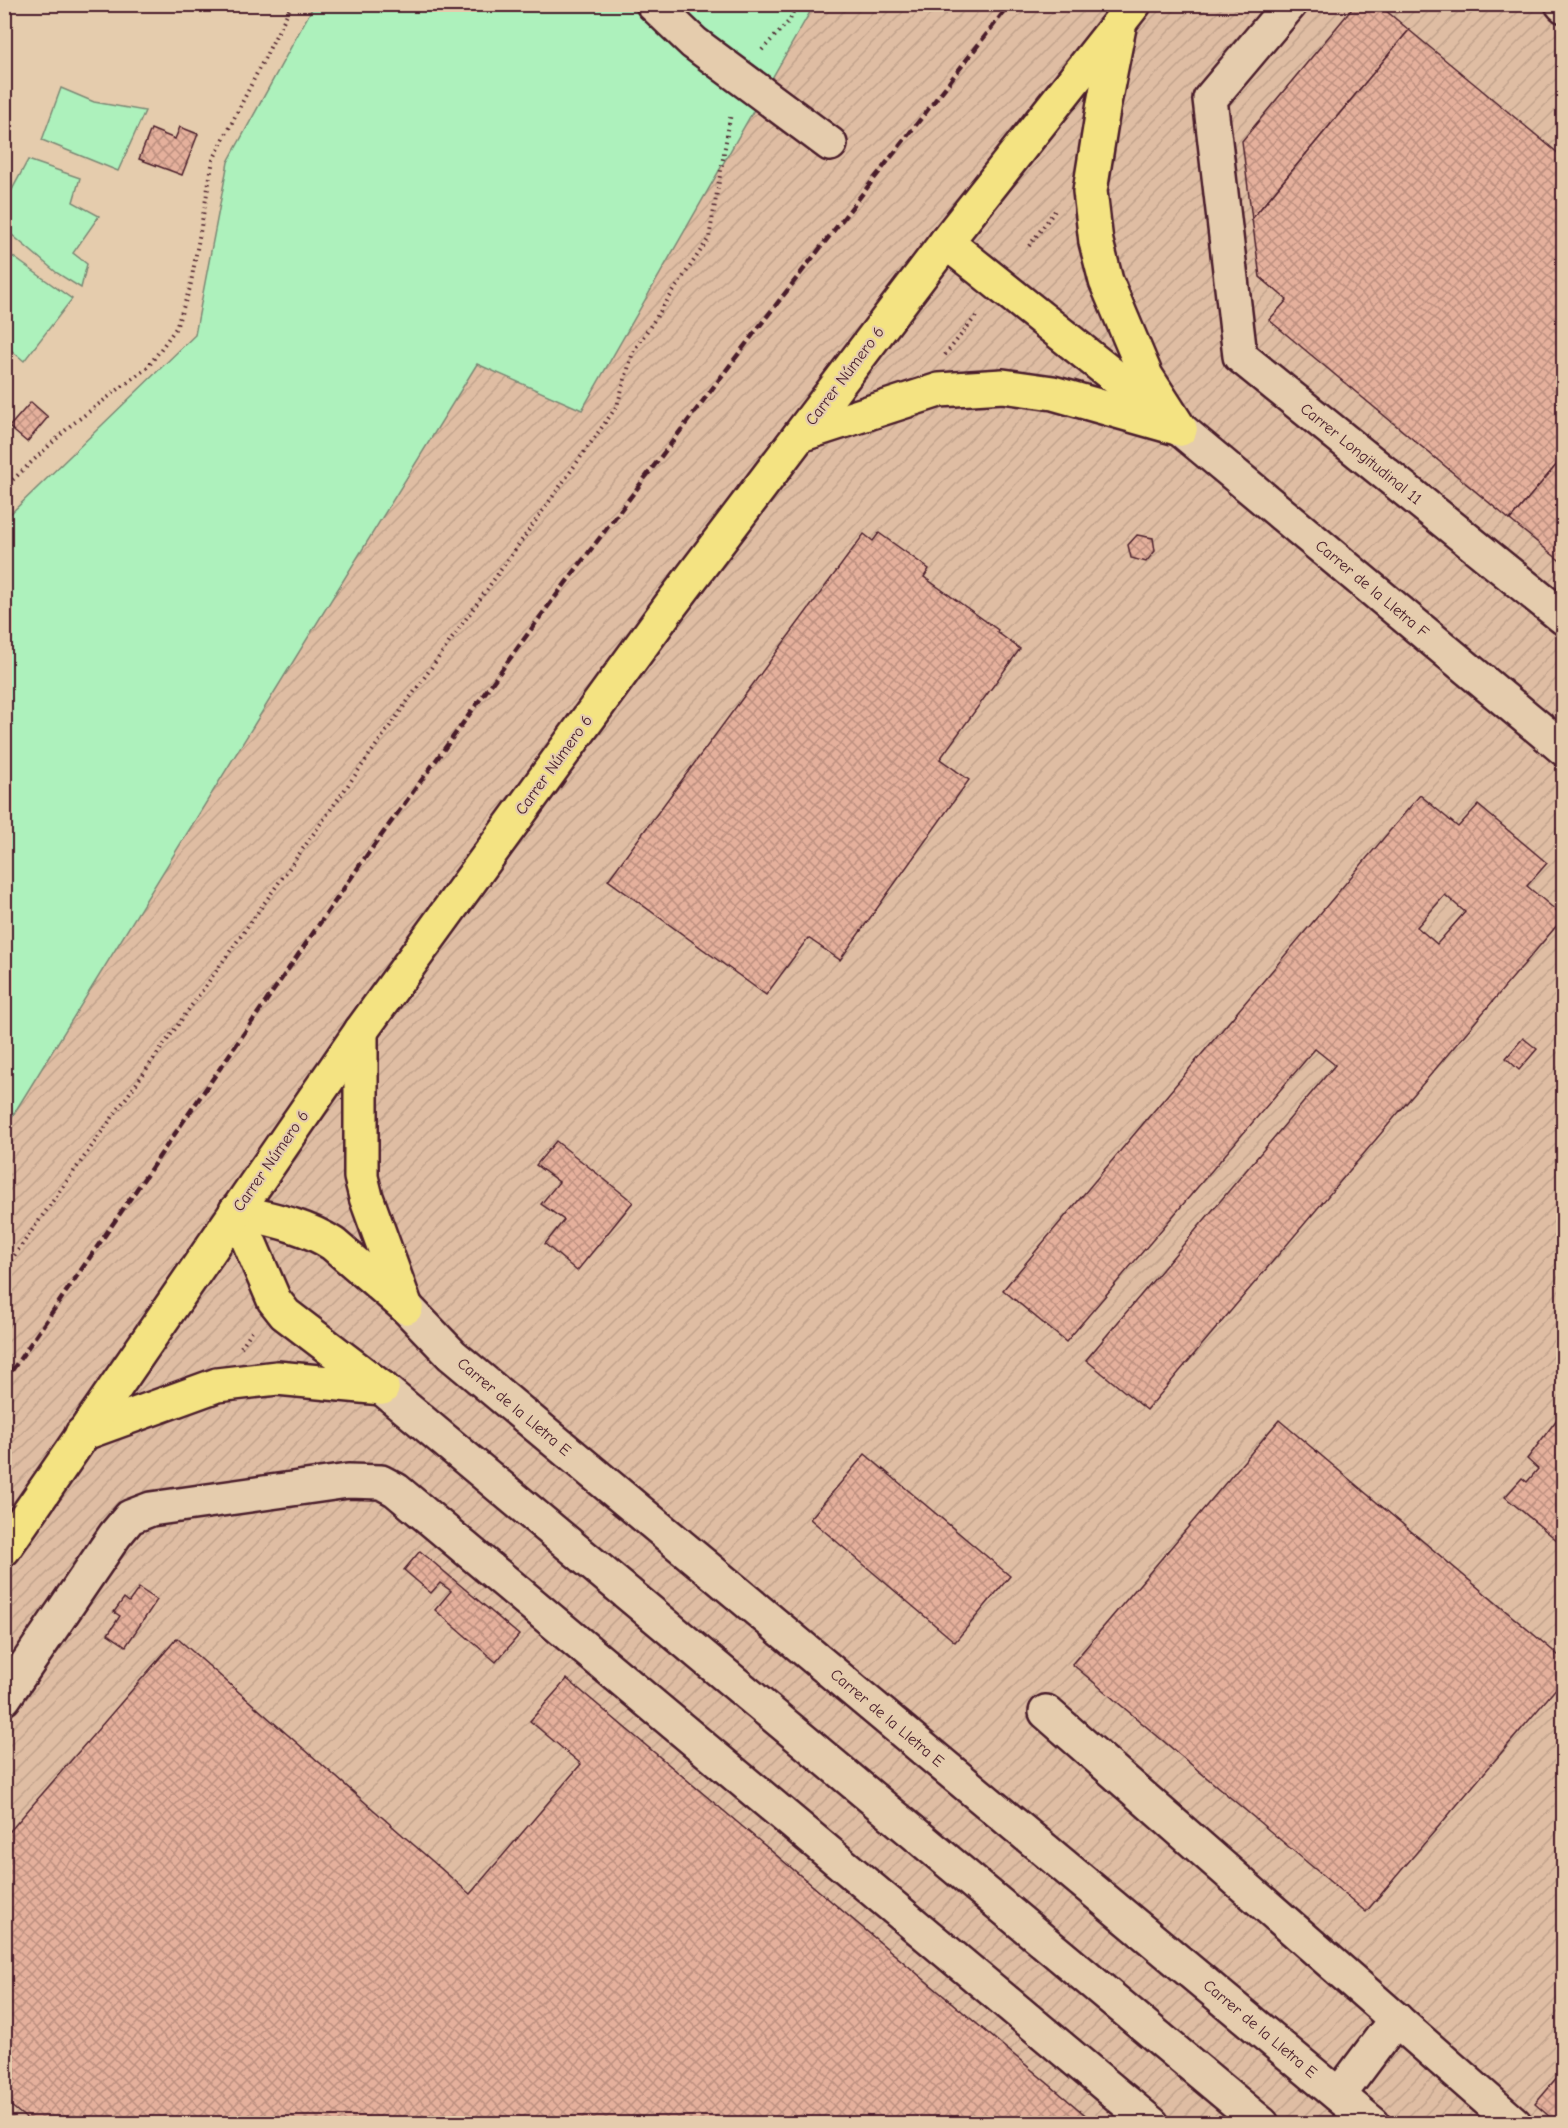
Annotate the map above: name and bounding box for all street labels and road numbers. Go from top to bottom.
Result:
street label: Carrer Número 6 [802,323,888,429]
street label: Carrer Longitudinal 11 [1297,400,1425,508]
street label: Carrer de la Lletra F [1312,536,1433,642]
street label: Carrer Número 6 [512,712,596,818]
street label: Carrer Número 6 [230,1107,312,1215]
street label: Carrer de la Lletra E [454,1354,575,1460]
street label: Carrer de la Lletra E [827,1665,948,1771]
street label: Carrer de la Lletra E [1200,1976,1321,2082]

